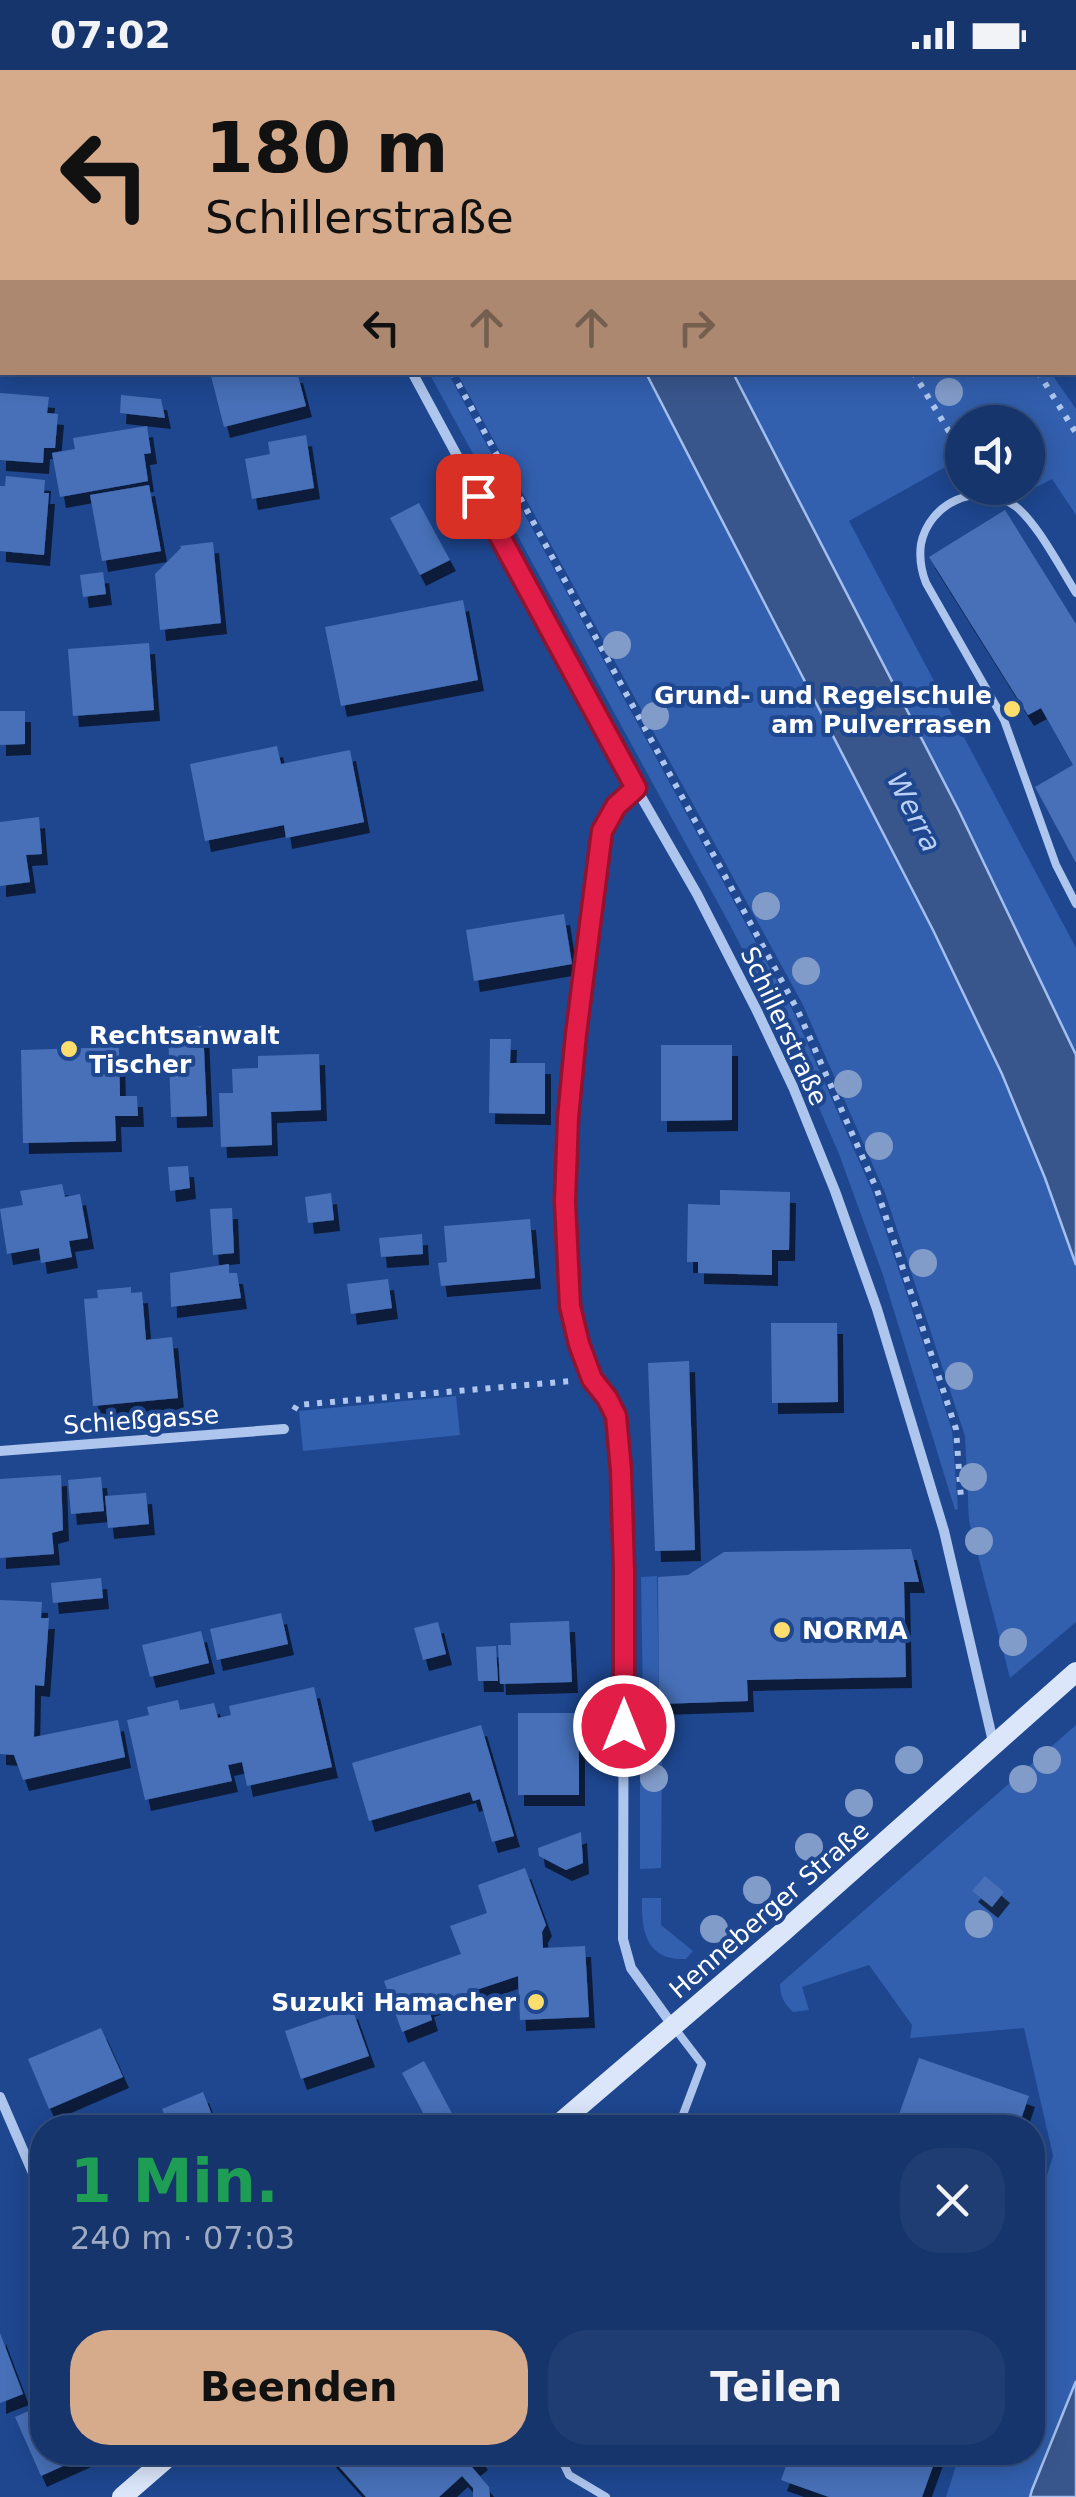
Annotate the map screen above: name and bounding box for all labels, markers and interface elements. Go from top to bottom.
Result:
text: 07:02 [50,13,171,57]
text: 180 m [205,107,448,189]
icon: left [40,110,170,240]
text: Schillerstraße [205,191,514,244]
icon: left [354,300,409,355]
icon: ahead [459,300,514,355]
icon: ahead [564,300,619,355]
icon: right [669,300,724,355]
map controls [945,405,1045,505]
button: sound [945,405,1045,505]
pin [436,454,521,539]
icon: arrive [451,469,506,524]
place label: Grund- und Regelschule am Pulverrasen [654,681,992,739]
marker: Grund- und Regelschule am Pulverrasen [1001,698,1023,720]
water label: Werra [880,767,948,857]
street label: Schillerstraße [735,942,833,1110]
place label: Rechtsanwalt Tischer [89,1021,280,1079]
marker: Rechtsanwalt Tischer [58,1038,80,1060]
street label: Schießgasse [62,1400,220,1440]
place label: NORMA [802,1616,908,1645]
marker: NORMA [771,1619,793,1641]
position arrow [572,1674,676,1778]
street label: Henneberger Straße [664,1816,874,2004]
place label: Suzuki Hamacher [271,1988,517,2017]
marker: Suzuki Hamacher [525,1991,547,2013]
text: 1 Min. [70,2146,278,2216]
button: close [900,2148,1005,2253]
text: 240 m · 07:03 [70,2219,295,2257]
button: Beenden [70,2330,528,2445]
button: Teilen [548,2330,1005,2445]

